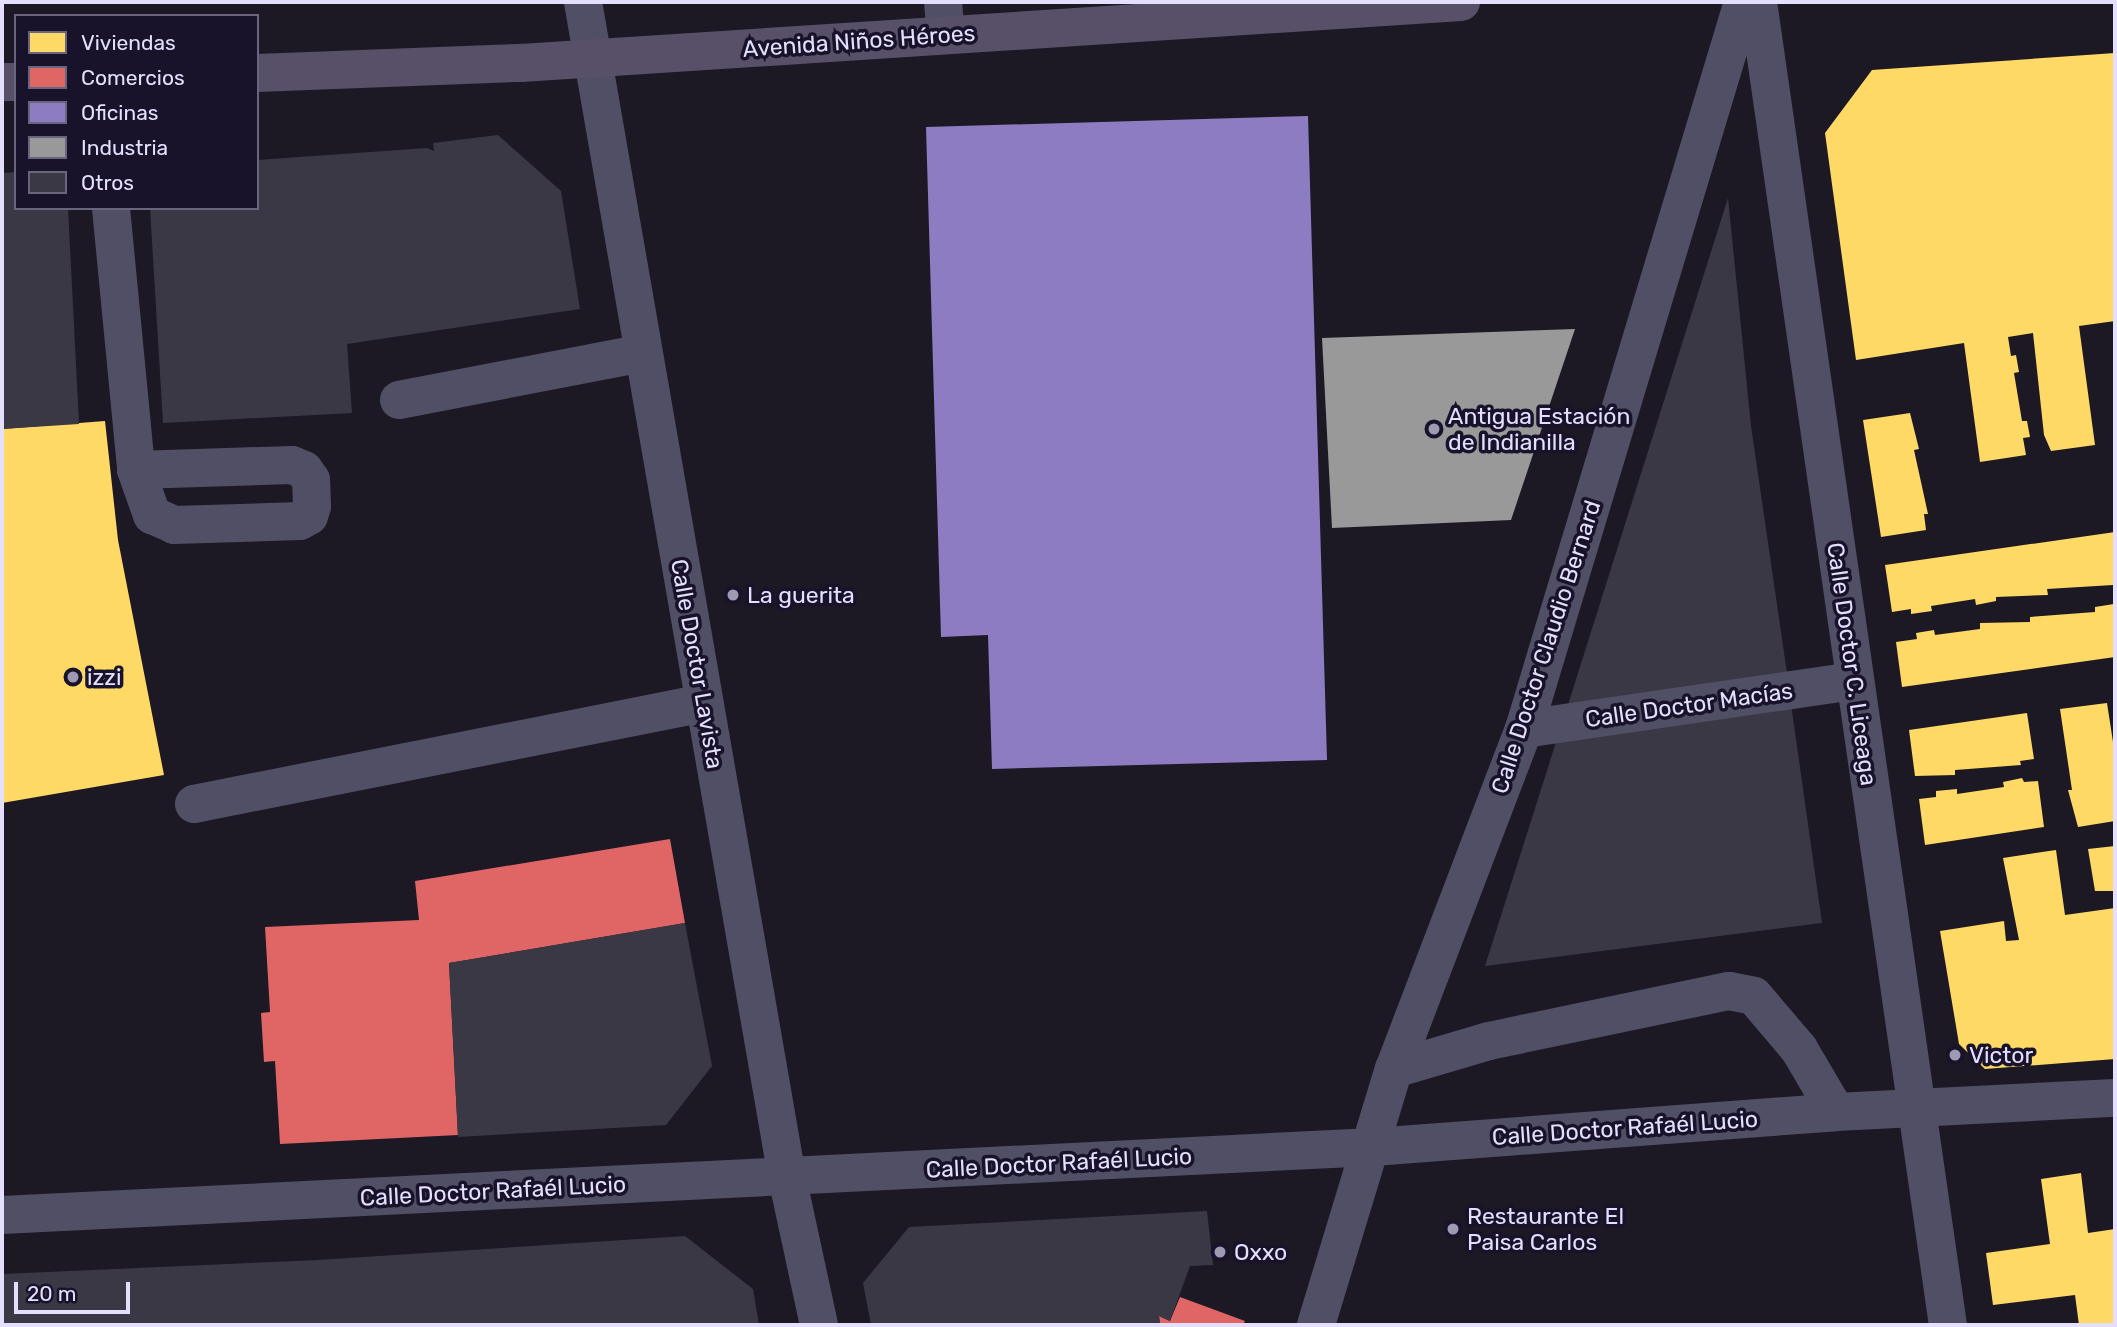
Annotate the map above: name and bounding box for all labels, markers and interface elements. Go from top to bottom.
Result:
legend [14,14,259,210]
street label: Avenida Niños Héroes [742,19,976,63]
text: Viviendas [81,30,176,55]
text: Comercios [81,65,185,90]
text: Oficinas [81,100,158,125]
text: Industria [81,135,168,160]
text: Otros [81,170,134,195]
place label: Antigua Estación de Indianilla [1448,402,1630,456]
marker: Antigua Estación de Indianilla [1426,421,1442,437]
street label: Calle Doctor Claudio Bernard [1485,497,1607,797]
street label: Calle Doctor C. Liceaga [1821,540,1883,788]
street label: Calle Doctor Lavista [665,557,729,771]
place label: La guerita [747,581,855,609]
marker: La guerita [725,587,741,603]
place label: izzi [87,663,122,691]
marker: izzi [65,669,81,685]
street label: Calle Doctor Macías [1583,677,1795,733]
place label: Victor [1969,1041,2033,1069]
marker: Victor [1947,1047,1963,1063]
street label: Calle Doctor Rafaél Lucio [1491,1105,1759,1151]
street label: Calle Doctor Rafaél Lucio [925,1142,1193,1184]
street label: Calle Doctor Rafaél Lucio [359,1170,627,1212]
place label: Restaurante El Paisa Carlos [1467,1202,1624,1256]
marker: Restaurante El Paisa Carlos [1445,1221,1461,1237]
place label: Oxxo [1234,1238,1287,1266]
marker: Oxxo [1212,1244,1228,1260]
scale bar [18,1268,133,1312]
text: 20 m [27,1281,76,1306]

